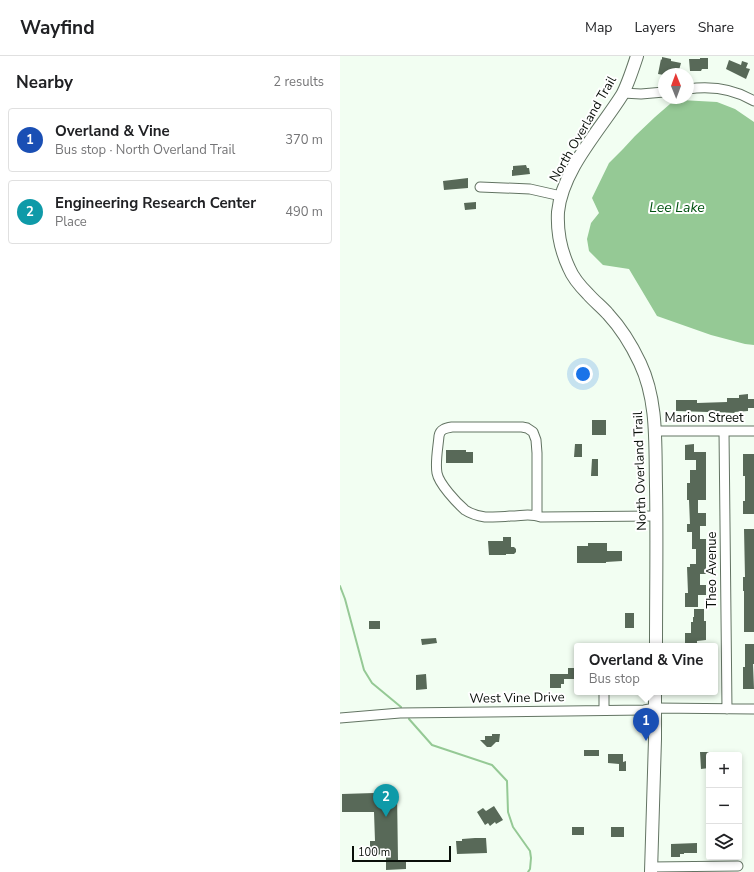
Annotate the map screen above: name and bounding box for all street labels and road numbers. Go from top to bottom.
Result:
street label: North Overland Trail [545,73,621,185]
street label: Marion Street [664,409,744,427]
street label: North Overland Trail [629,411,651,531]
street label: Theo Avenue [703,531,721,608]
street label: West Vine Drive [469,688,565,708]

